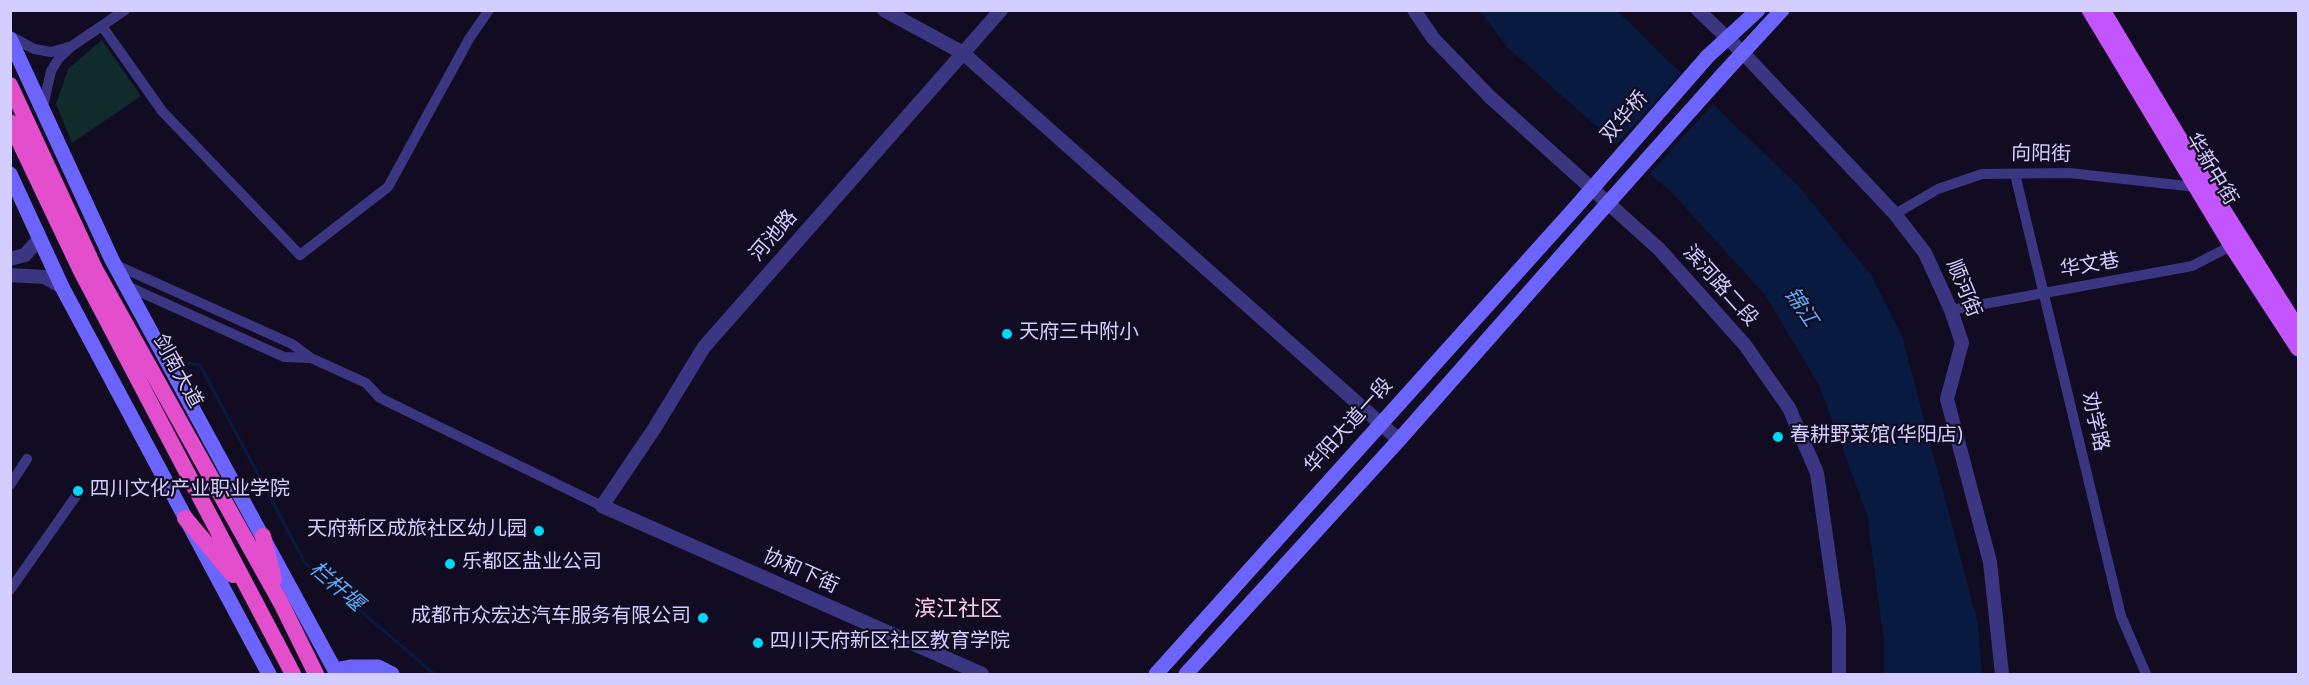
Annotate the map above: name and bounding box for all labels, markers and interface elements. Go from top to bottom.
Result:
street label: 双华桥 [1597,87,1655,149]
street label: 华新中街 [2179,130,2241,210]
street label: 向阳街 [2011,143,2071,169]
street label: 河池路 [746,206,804,268]
street label: 滨河路二段 [1677,242,1761,332]
street label: 华文巷 [2058,250,2122,284]
street label: 顺河街 [1940,257,1984,321]
water label: 锦江 [1777,284,1821,332]
place label: 天府三中附小 [1019,322,1139,346]
marker: 天府三中附小 [1000,327,1014,341]
street label: 剑南大道 [146,331,206,413]
street label: 华阳大道一段 [1301,374,1399,480]
street label: 劝学路 [2075,390,2111,454]
place label: 春耕野菜馆(华阳店) [1790,425,1964,449]
marker: 春耕野菜馆(华阳店) [1771,430,1785,444]
place label: 四川文化产业职业学院 [90,479,290,503]
marker: 四川文化产业职业学院 [71,484,85,498]
place label: 天府新区成旅社区幼儿园 [307,519,527,543]
marker: 天府新区成旅社区幼儿园 [532,524,546,538]
street label: 协和下街 [759,546,841,600]
place label: 乐都区盐业公司 [462,552,602,576]
marker: 乐都区盐业公司 [443,557,457,571]
water label: 栏杆堰 [303,558,367,618]
district label: 滨江社区 [914,599,1002,625]
place label: 成都市众宏达汽车服务有限公司 [411,606,691,630]
marker: 成都市众宏达汽车服务有限公司 [696,611,710,625]
place label: 四川天府新区社区教育学院 [770,631,1010,655]
marker: 四川天府新区社区教育学院 [751,636,765,650]

